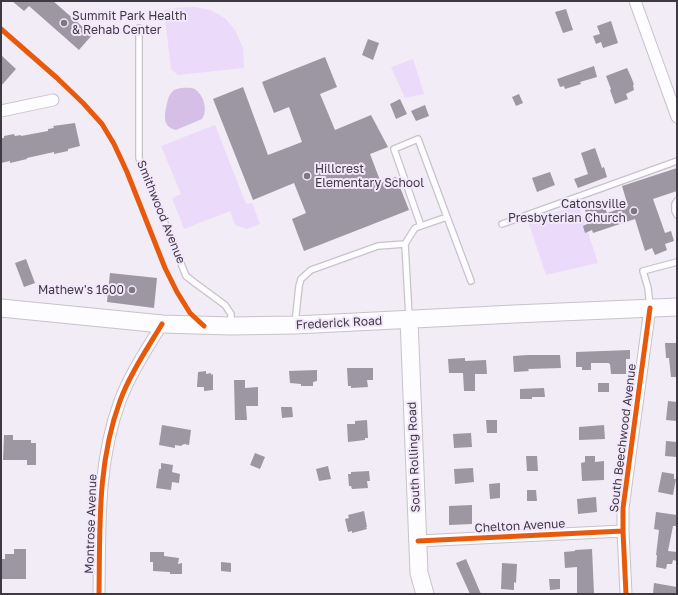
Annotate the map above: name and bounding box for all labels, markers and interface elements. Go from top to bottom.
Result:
place label: Summit Park Health & Rehab Center [72,9,187,37]
marker: Summit Park Health & Rehab Center [59,18,69,28]
street label: Smithwood Avenue [134,158,188,266]
place label: Hillcrest Elementary School [315,162,424,190]
marker: Hillcrest Elementary School [302,171,312,181]
place label: Catonsville Presbyterian Church [508,197,626,225]
marker: Catonsville Presbyterian Church [629,206,639,216]
place label: Mathew's 1600 [38,283,124,297]
marker: Mathew's 1600 [127,285,137,295]
street label: Frederick Road [295,314,383,332]
street label: South Beechwood Avenue [607,363,639,513]
street label: South Rolling Road [405,401,423,513]
street label: Montrose Avenue [82,474,100,574]
street label: Chelton Avenue [474,516,566,536]

